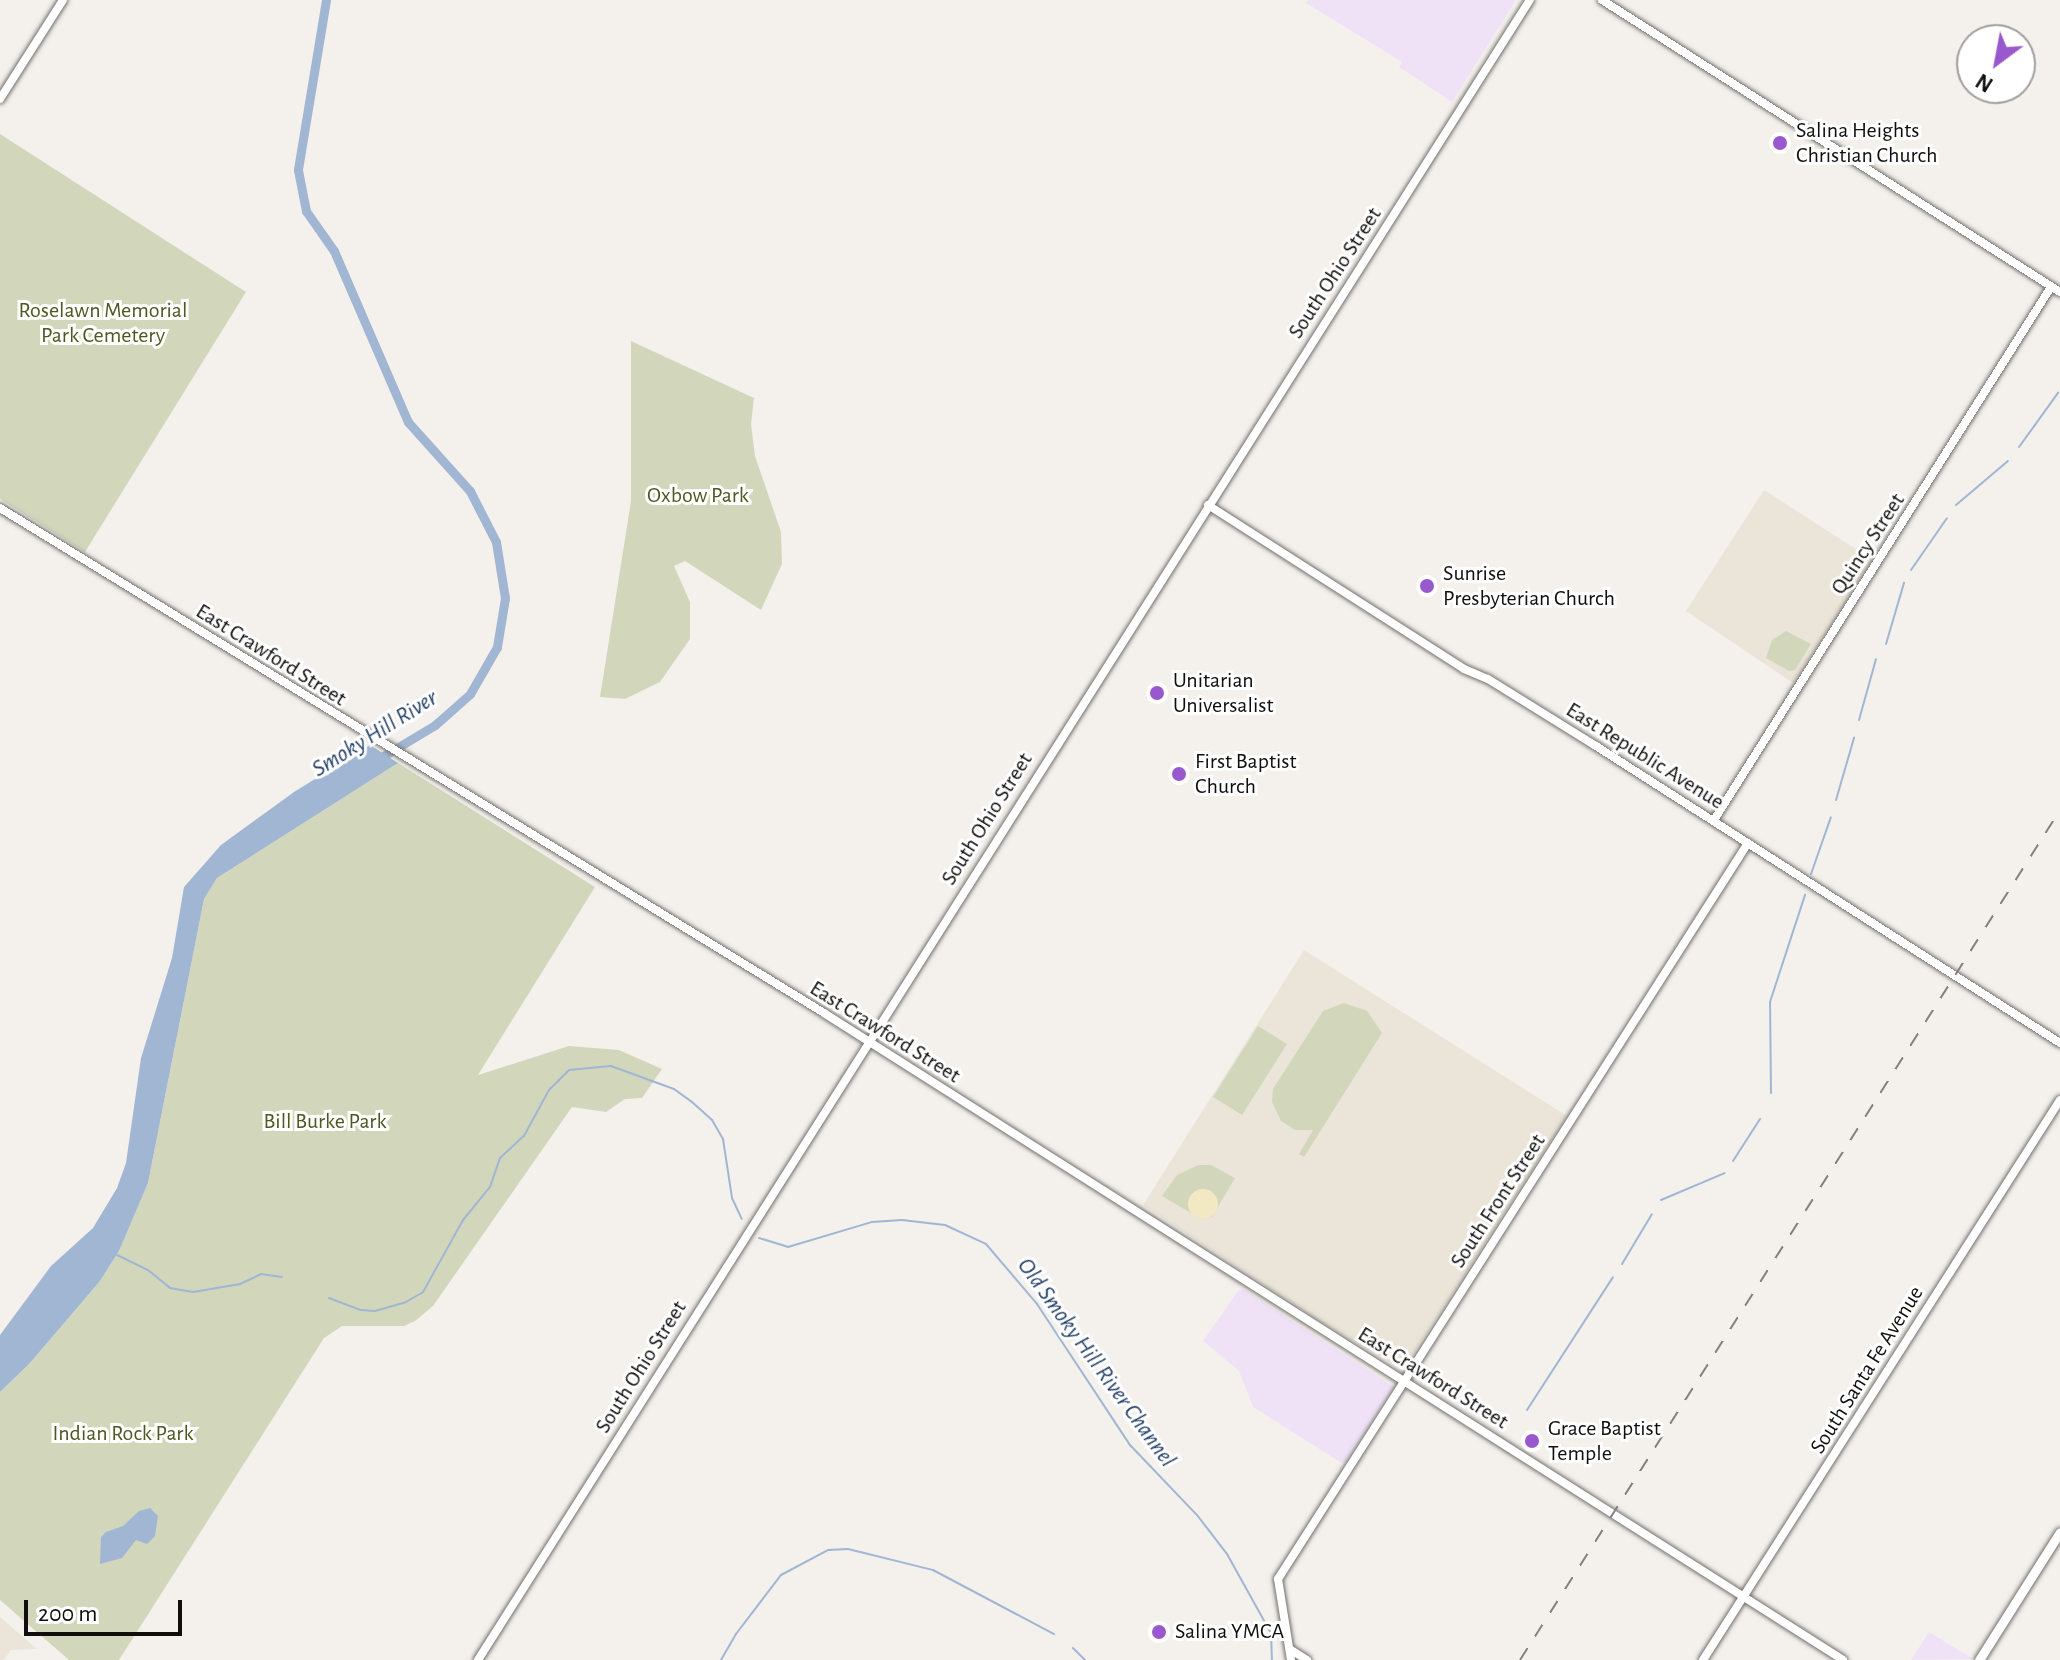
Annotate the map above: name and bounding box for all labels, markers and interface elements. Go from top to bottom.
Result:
north arrow [1956,24,2036,104]
text: N [1972,69,1997,96]
place label: Salina Heights Christian Church [1796,117,1937,168]
marker: Salina Heights Christian Church [1771,134,1789,152]
street label: South Ohio Street [1283,202,1387,344]
park label: Roselawn Memorial Park Cemetery [19,297,187,348]
park label: Oxbow Park [647,483,749,509]
street label: Quincy Street [1826,488,1910,600]
place label: Sunrise Presbyterian Church [1443,560,1615,612]
marker: Sunrise Presbyterian Church [1418,577,1436,595]
street label: East Crawford Street [191,598,351,712]
place label: Unitarian Universalist [1173,667,1273,718]
water label: Smoky Hill River [307,684,443,784]
marker: Unitarian Universalist [1148,684,1166,702]
street label: East Republic Avenue [1561,697,1729,815]
street label: South Ohio Street [936,748,1038,890]
place label: First Baptist Church [1195,748,1296,800]
marker: First Baptist Church [1170,765,1188,783]
street label: East Crawford Street [805,975,965,1089]
park label: Bill Burke Park [263,1109,387,1135]
street label: South Front Street [1445,1129,1551,1273]
water label: Old Smoky Hill River Channel [1010,1253,1182,1473]
street label: South Santa Fe Avenue [1805,1281,1929,1459]
street label: South Ohio Street [590,1296,692,1438]
street label: East Crawford Street [1353,1321,1513,1435]
place label: Grace Baptist Temple [1548,1415,1661,1466]
park label: Indian Rock Park [53,1421,193,1447]
marker: Grace Baptist Temple [1523,1432,1541,1450]
scale bar [28,1584,186,1634]
text: 200 m [38,1602,97,1626]
place label: Salina YMCA [1175,1619,1284,1645]
marker: Salina YMCA [1150,1623,1168,1641]

